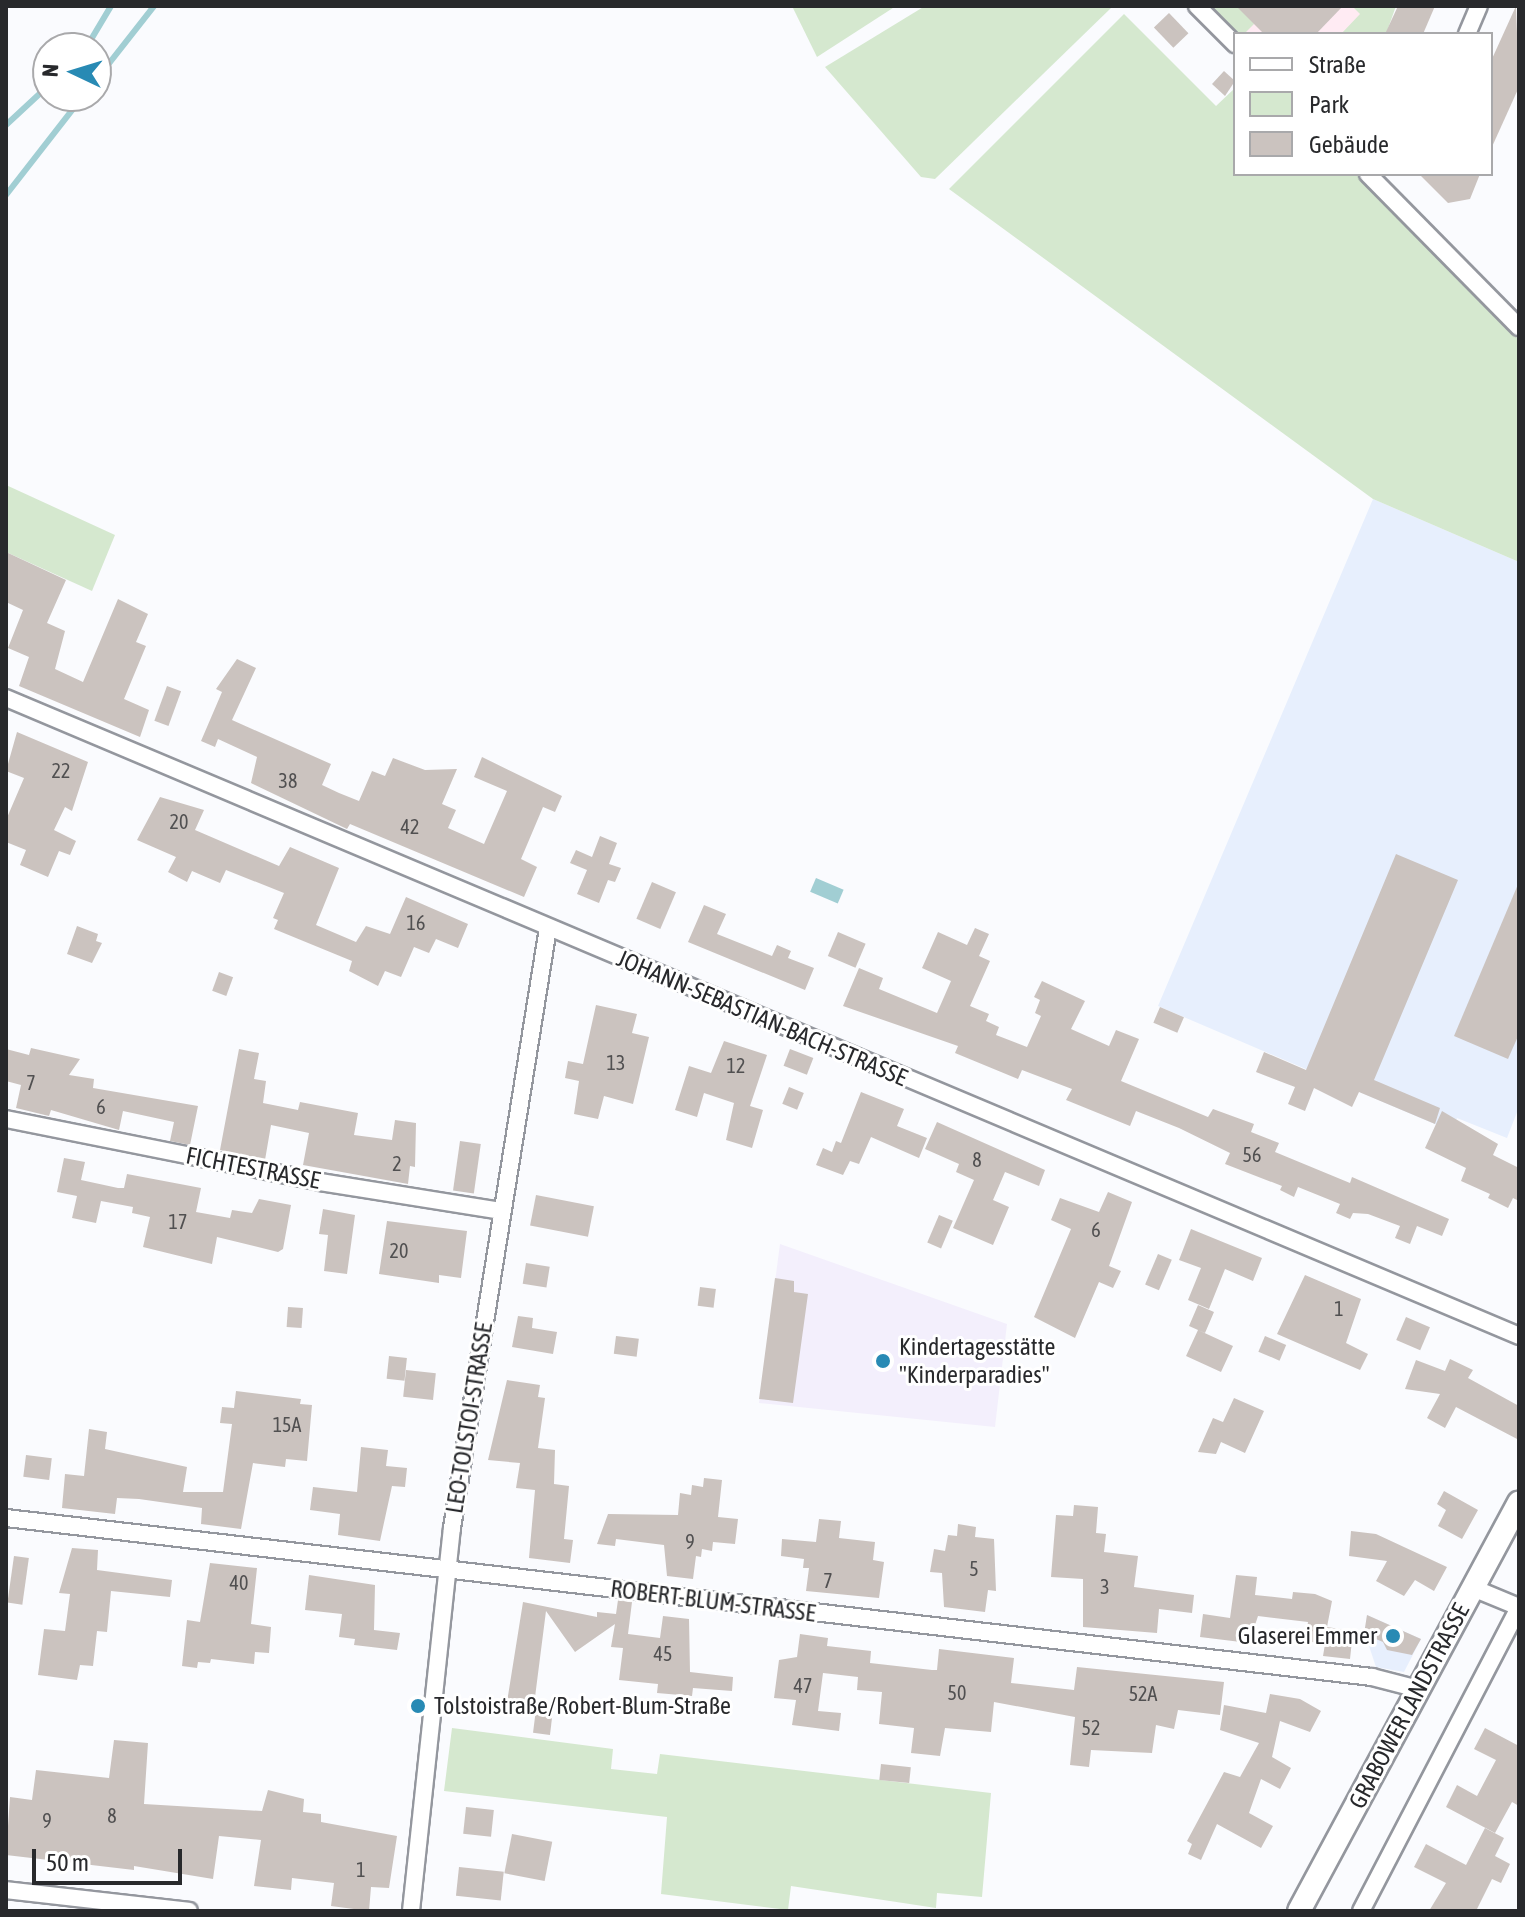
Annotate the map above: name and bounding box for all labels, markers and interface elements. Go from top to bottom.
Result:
north arrow [32,32,112,112]
legend [1233,32,1493,176]
text: Straße [1309,51,1366,78]
text: N [37,63,63,78]
text: Park [1309,91,1349,118]
text: Gebäude [1309,131,1389,158]
house number: 22 [52,758,70,782]
house number: 38 [279,768,297,792]
house number: 20 [170,809,188,833]
house number: 42 [401,814,419,838]
house number: 16 [407,910,425,934]
street label: JOHANN-SEBASTIAN-BACH-STRASSE [613,944,911,1092]
house number: 13 [607,1050,625,1074]
house number: 12 [727,1053,745,1077]
house number: 7 [26,1070,36,1094]
house number: 6 [96,1094,106,1118]
street label: FICHTESTRASSE [183,1141,323,1195]
house number: 56 [1243,1142,1261,1166]
house number: 8 [972,1147,982,1171]
house number: 2 [392,1151,402,1175]
house number: 17 [169,1209,187,1233]
house number: 6 [1091,1217,1101,1241]
house number: 20 [390,1238,408,1262]
house number: 1 [1334,1296,1344,1320]
street label: LEO-TOLSTOI-STRASSE [440,1321,498,1515]
place label: Kindertagesstätte "Kinderparadies" [899,1333,1055,1389]
marker: Kindertagesstätte "Kinderparadies" [874,1352,892,1370]
house number: 15A [273,1412,301,1436]
house number: 9 [685,1529,695,1553]
house number: 5 [969,1556,979,1580]
house number: 7 [823,1568,833,1592]
house number: 40 [230,1570,248,1594]
street label: ROBERT-BLUM-STRASSE [609,1574,817,1628]
house number: 3 [1100,1574,1110,1598]
street label: GRABOWER LANDSTRASSE [1343,1599,1475,1813]
place label: Glaserei Emmer [1238,1622,1377,1650]
marker: Glaserei Emmer [1384,1627,1402,1645]
house number: 45 [654,1641,672,1665]
house number: 47 [794,1673,812,1697]
house number: 50 [948,1680,966,1704]
house number: 52A [1129,1681,1157,1705]
place label: Tolstoistraße/Robert-Blum-Straße [434,1692,731,1720]
marker: Tolstoistraße/Robert-Blum-Straße [409,1697,427,1715]
house number: 52 [1082,1715,1100,1739]
house number: 8 [107,1803,117,1827]
house number: 9 [42,1808,52,1832]
scale bar [36,1833,186,1883]
text: 50 m [46,1849,89,1876]
house number: 1 [356,1857,366,1881]

